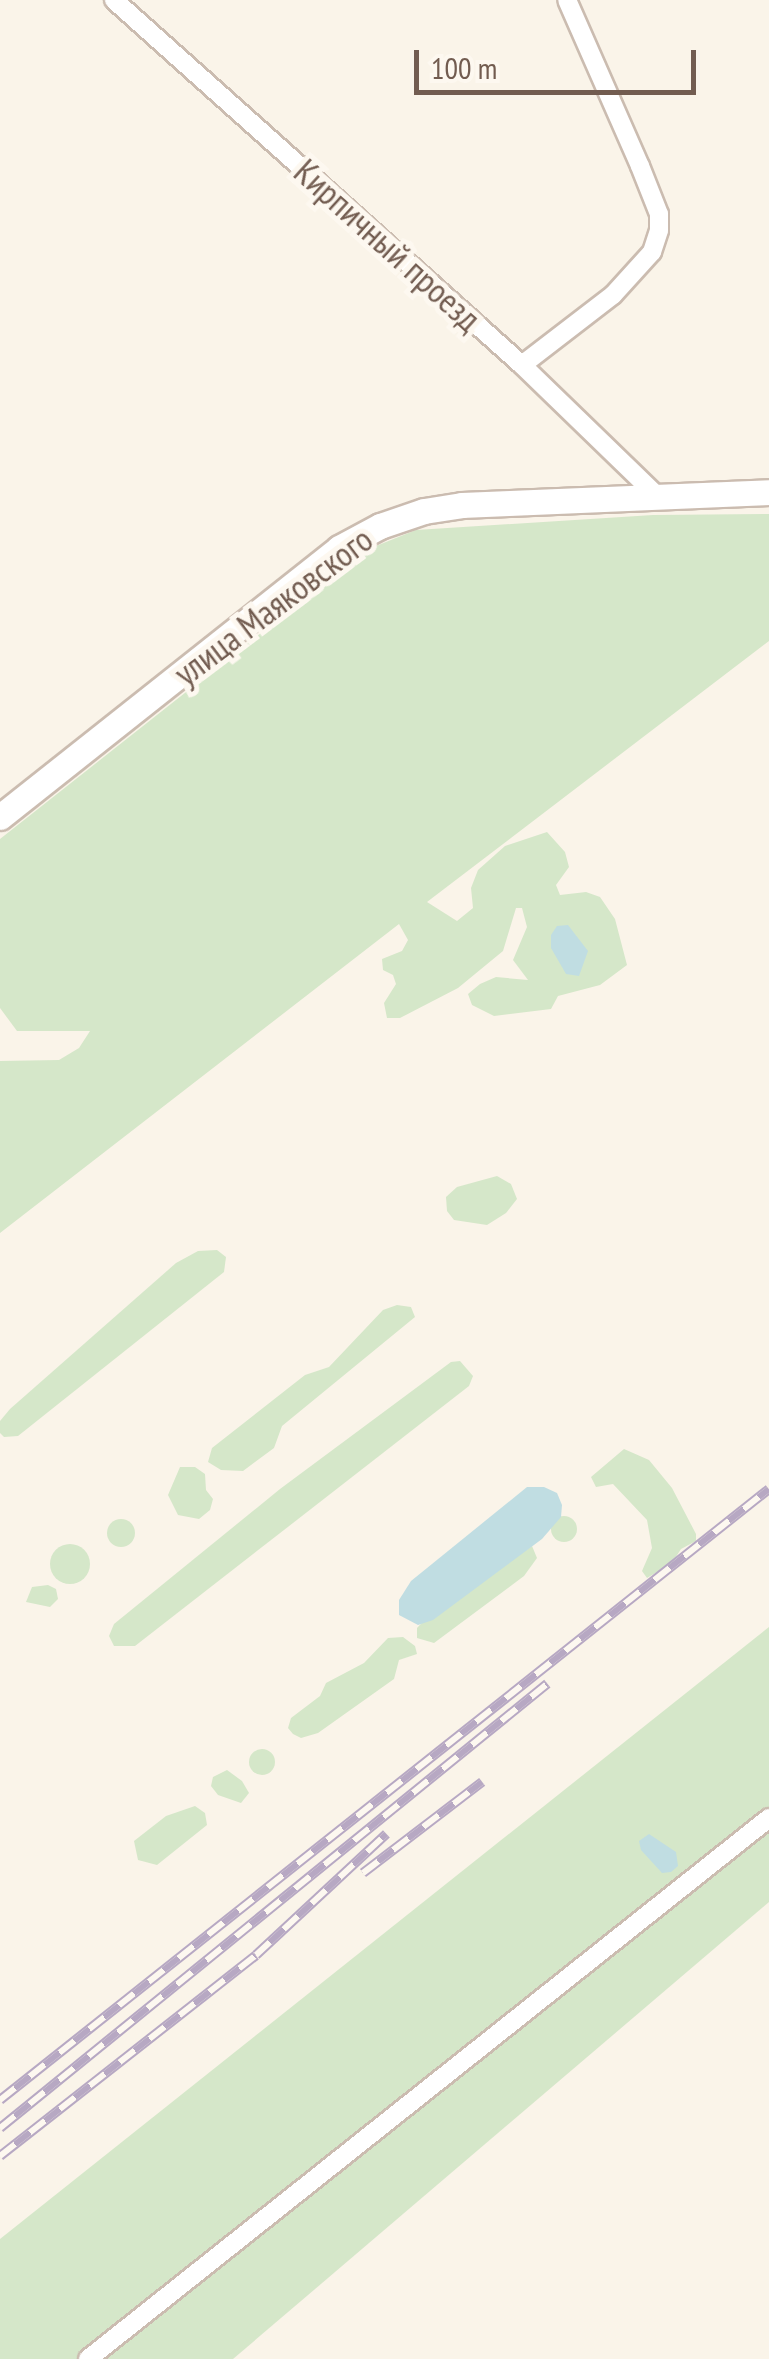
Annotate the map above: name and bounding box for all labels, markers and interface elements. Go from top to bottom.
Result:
scale bar [419,30,702,92]
text: 100 m [431,48,497,87]
street label: Кирпичный проезд [286,150,490,340]
street label: улица Маяковского [166,518,380,694]

